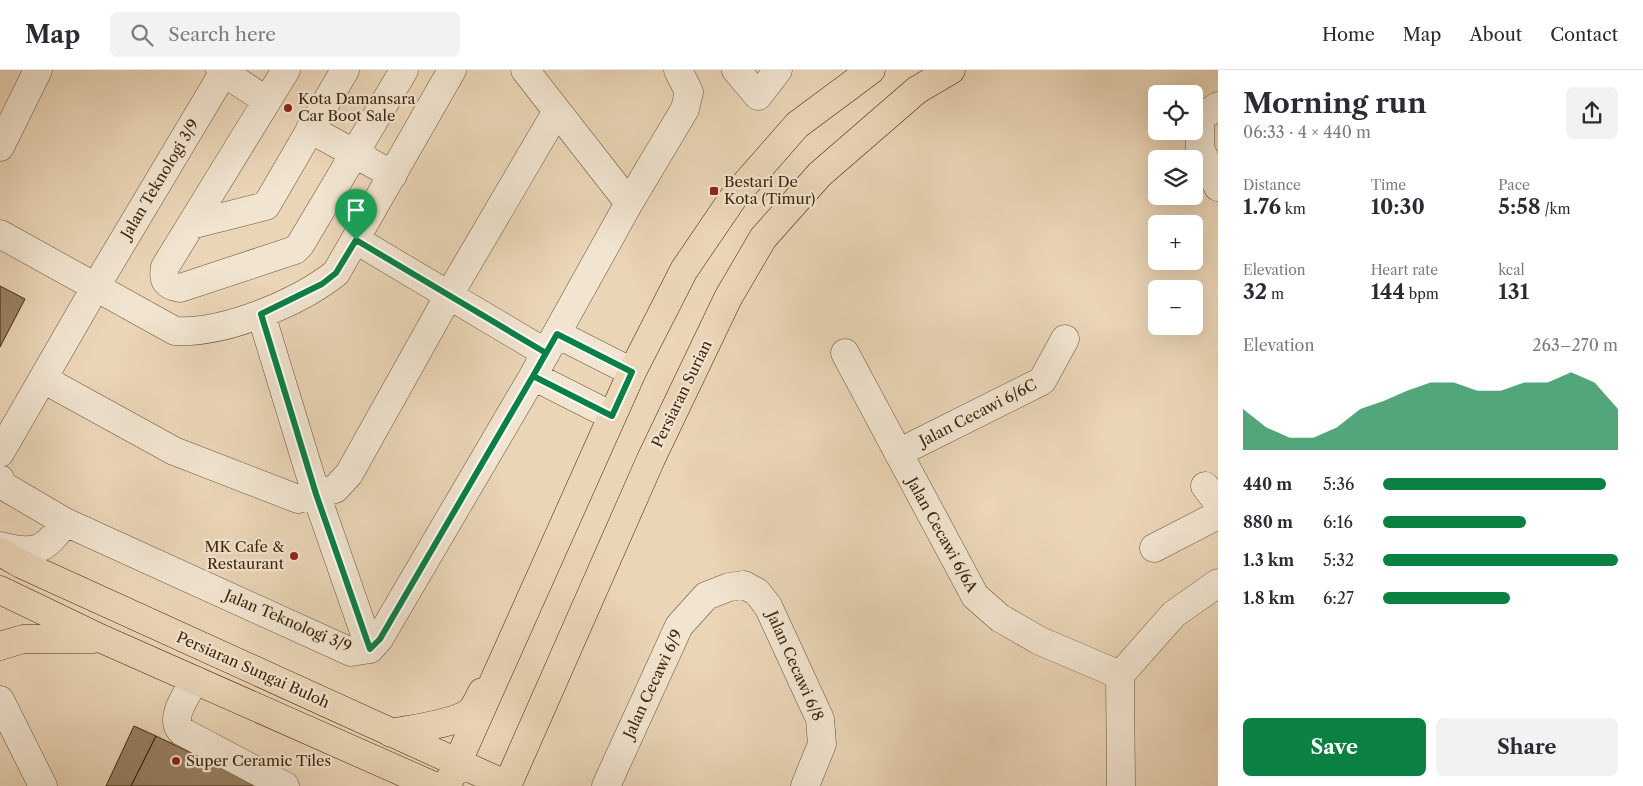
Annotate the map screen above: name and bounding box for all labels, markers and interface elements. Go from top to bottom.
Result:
search box [110,12,460,57]
text: Map [25,20,80,49]
icon: search [128,21,156,49]
text: Search here [168,23,276,46]
text: Home [1322,24,1375,46]
text: Map [1403,24,1441,46]
text: About [1469,24,1522,46]
text: Contact [1550,24,1618,46]
map controls [1148,85,1203,335]
button: locate [1148,85,1203,140]
text: Morning run [1243,86,1427,120]
button: share [1566,87,1618,139]
place label: Kota Damansara Car Boot Sale [298,89,415,125]
marker: Kota Damansara Car Boot Sale [282,102,294,114]
street label: Jalan Teknologi 3/9 [115,115,203,244]
text: 06:33 · 4 × 440 m [1243,122,1371,142]
button: layers [1148,150,1203,205]
place label: Bestari De Kota (Timur) [724,172,815,208]
text: Distance [1243,176,1301,194]
text: Time [1371,176,1406,194]
text: Pace [1498,176,1530,194]
marker: Bestari De Kota (Timur) [708,185,720,197]
pin [335,189,377,240]
text: 1.76 [1243,194,1281,219]
text: 10:30 [1371,194,1425,219]
text: 5:58 [1498,194,1541,219]
icon: arrive [342,196,370,224]
text: km [1281,200,1306,218]
text: /km [1541,200,1571,218]
button: + [1148,215,1203,270]
text: Elevation [1243,261,1306,279]
text: Heart rate [1371,261,1438,279]
text: kcal [1498,261,1525,279]
text: 32 [1243,279,1267,304]
text: 144 [1371,279,1405,304]
text: 131 [1498,279,1529,304]
button: − [1148,280,1203,335]
text: m [1267,285,1284,303]
text: bpm [1405,285,1439,303]
text: Elevation [1243,335,1314,355]
text: 263–270 m [1532,335,1618,355]
street label: Persiaran Surian [647,336,716,451]
street label: Jalan Cecawi 6/6C [914,375,1040,451]
street label: Jalan Cecawi 6/6A [902,472,982,597]
text: 440 m [1243,474,1292,494]
text: 5:36 [1323,474,1354,494]
text: 880 m [1243,512,1293,532]
text: 6:16 [1323,512,1353,532]
place label: MK Cafe & Restaurant [204,537,285,573]
marker: MK Cafe & Restaurant [288,550,300,562]
text: 1.3 km [1243,550,1294,570]
text: 5:32 [1323,550,1354,570]
street label: Jalan Teknologi 3/9 [220,584,355,656]
text: 1.8 km [1243,588,1295,608]
text: 6:27 [1323,588,1354,608]
street label: Jalan Cecawi 6/8 [762,606,828,724]
street label: Jalan Cecawi 6/9 [618,626,686,743]
street label: Persiaran Sungai Buloh [174,627,333,712]
button: Save [1243,718,1426,776]
button: Share [1436,718,1618,776]
place label: Super Ceramic Tiles [186,751,331,770]
marker: Super Ceramic Tiles [170,755,182,767]

